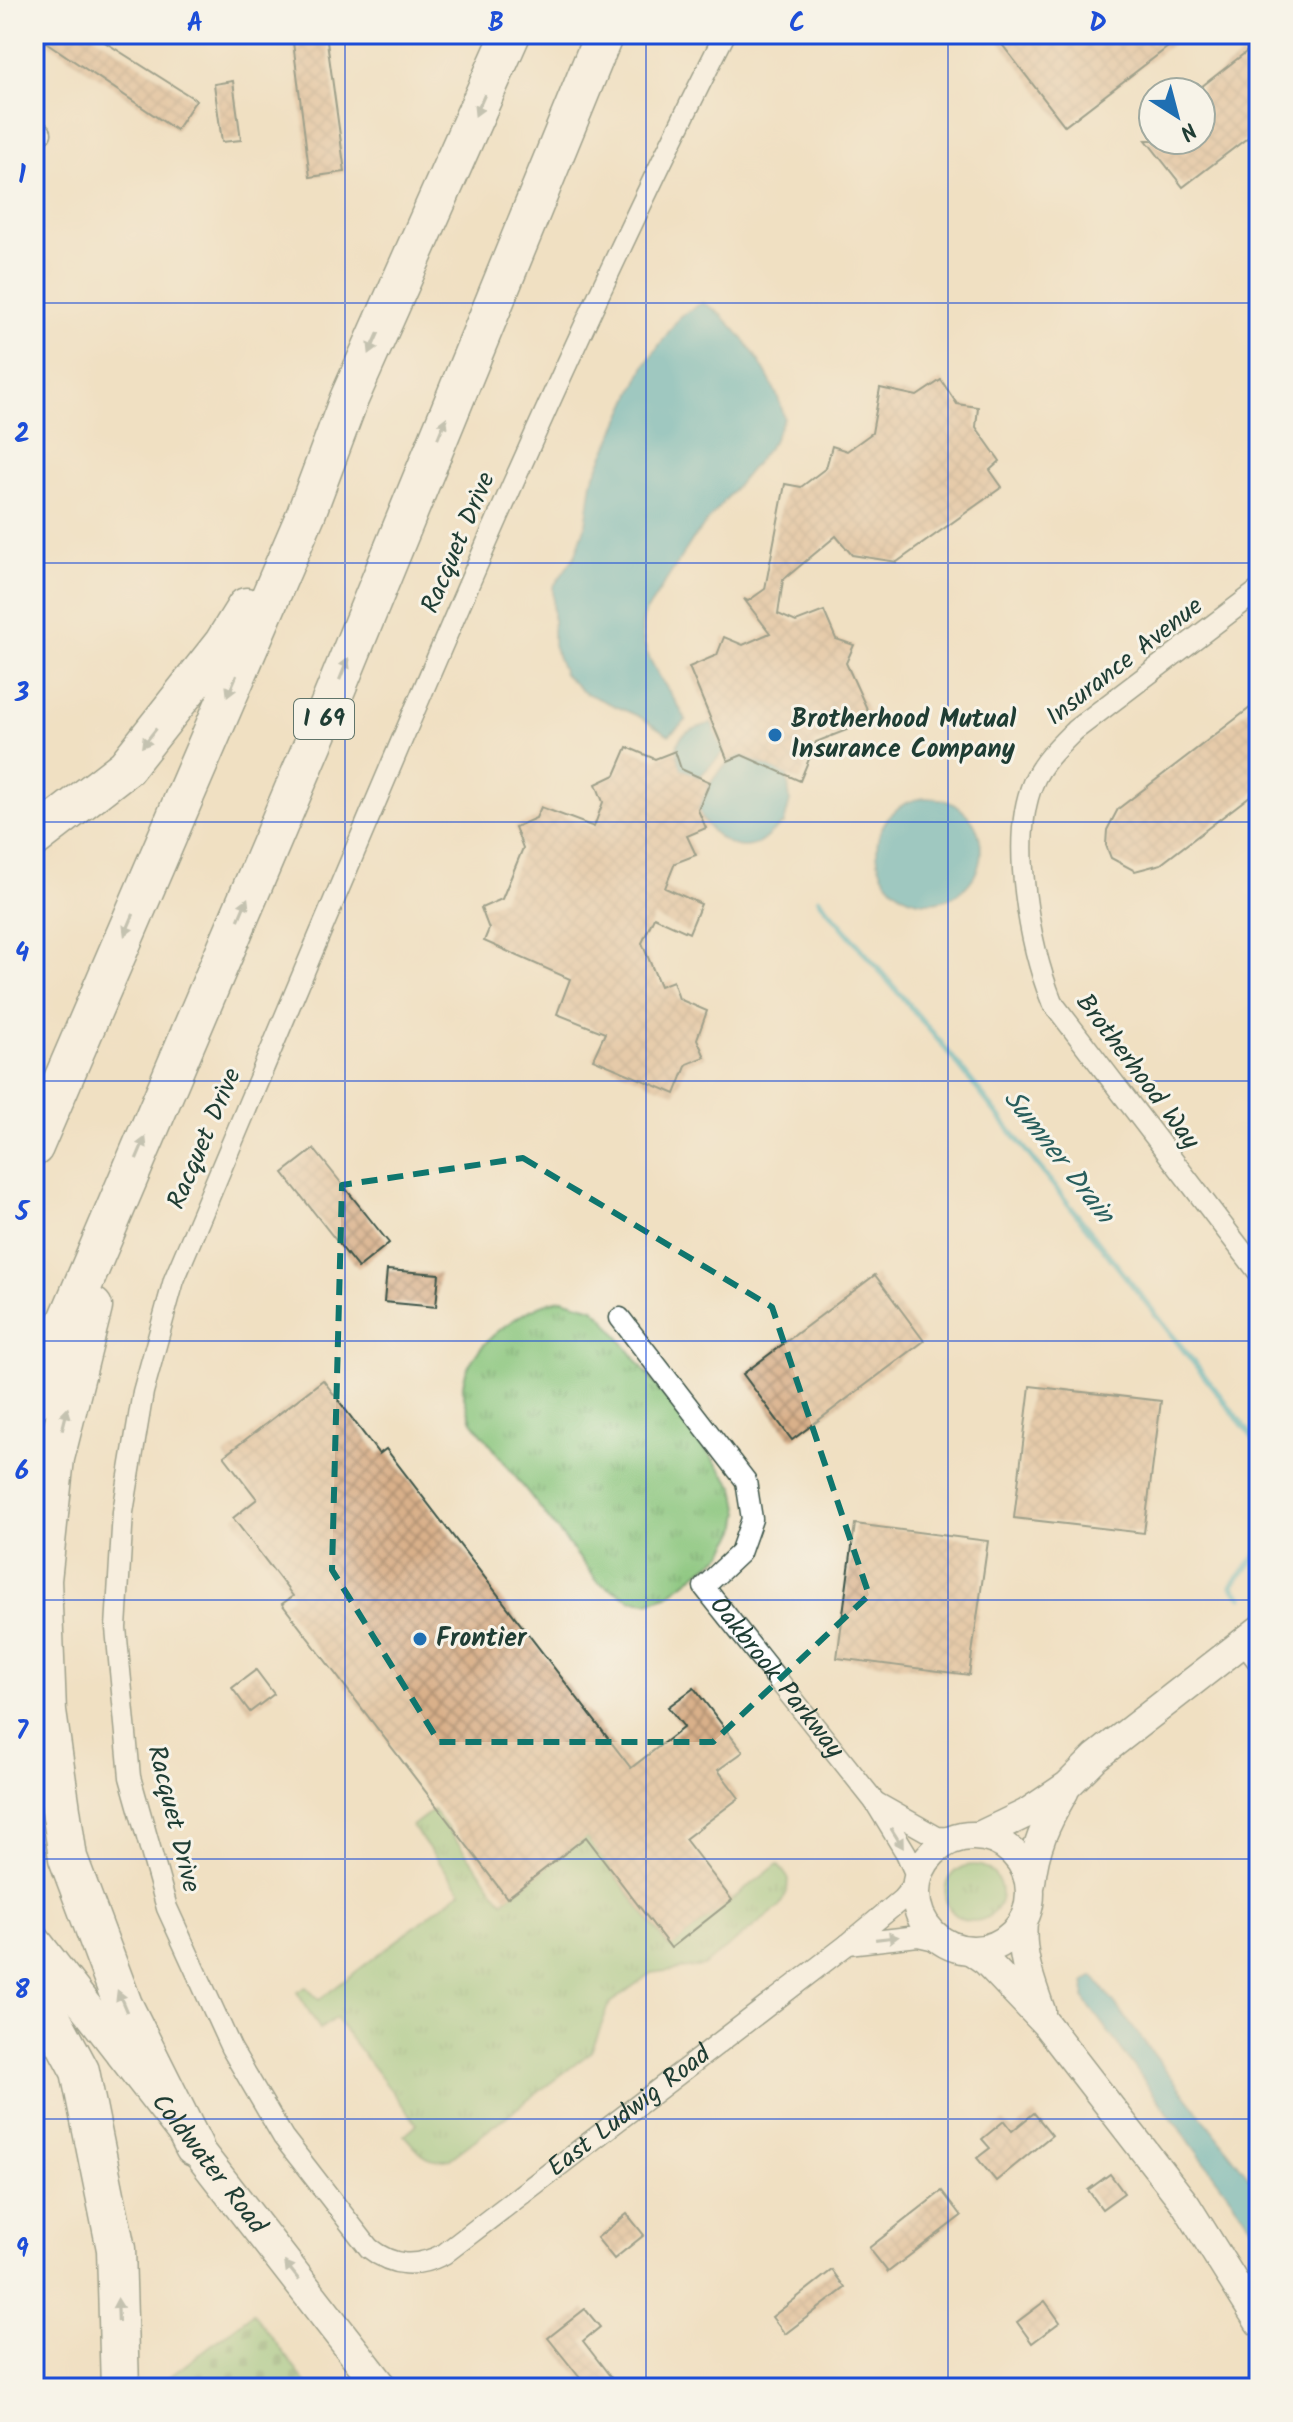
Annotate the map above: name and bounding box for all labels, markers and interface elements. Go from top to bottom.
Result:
text: A [187,3,203,45]
text: B [488,3,504,45]
text: C [789,3,805,45]
text: D [1089,3,1107,45]
north arrow [1137,76,1217,156]
one-way arrow [473,93,486,117]
text: N [1171,112,1203,148]
text: 1 [18,155,26,197]
one-way arrow [368,331,381,355]
text: 2 [14,414,30,456]
one-way arrow [436,417,449,440]
street label: Racquet Drive [410,465,508,620]
street label: Insurance Avenue [1037,587,1213,737]
one-way arrow [338,657,351,681]
text: 3 [14,673,29,715]
one-way arrow [225,674,238,698]
road number: I 69 [294,699,354,739]
place label: Brotherhood Mutual Insurance Company [791,699,1016,771]
marker: Brotherhood Mutual Insurance Company [766,726,784,744]
one-way arrow [141,728,158,748]
one-way arrow [236,897,249,921]
one-way arrow [122,913,135,937]
text: 4 [15,933,29,975]
street label: Brotherhood Way [1064,985,1210,1160]
street label: Racquet Drive [156,1061,254,1216]
water label: Sumner Drain [991,1080,1126,1236]
one-way arrow [134,1136,147,1160]
text: 5 [14,1192,30,1234]
one-way arrow [60,1407,72,1432]
text: 6 [15,1451,29,1493]
street label: Oakbrook Parkway [698,1587,855,1769]
place label: Frontier [436,1618,528,1660]
marker: Frontier [411,1630,429,1648]
text: 7 [16,1711,29,1753]
street label: Racquet Drive [134,1741,212,1897]
one-way arrow [890,1827,904,1849]
one-way arrow [875,1932,900,1945]
text: 8 [14,1970,30,2012]
one-way arrow [116,1990,129,2013]
street label: East Ludwig Road [538,2034,721,2188]
street label: Coldwater Road [140,2085,277,2245]
text: 9 [15,2229,29,2271]
one-way arrow [284,2261,300,2281]
one-way arrow [111,2297,124,2322]

